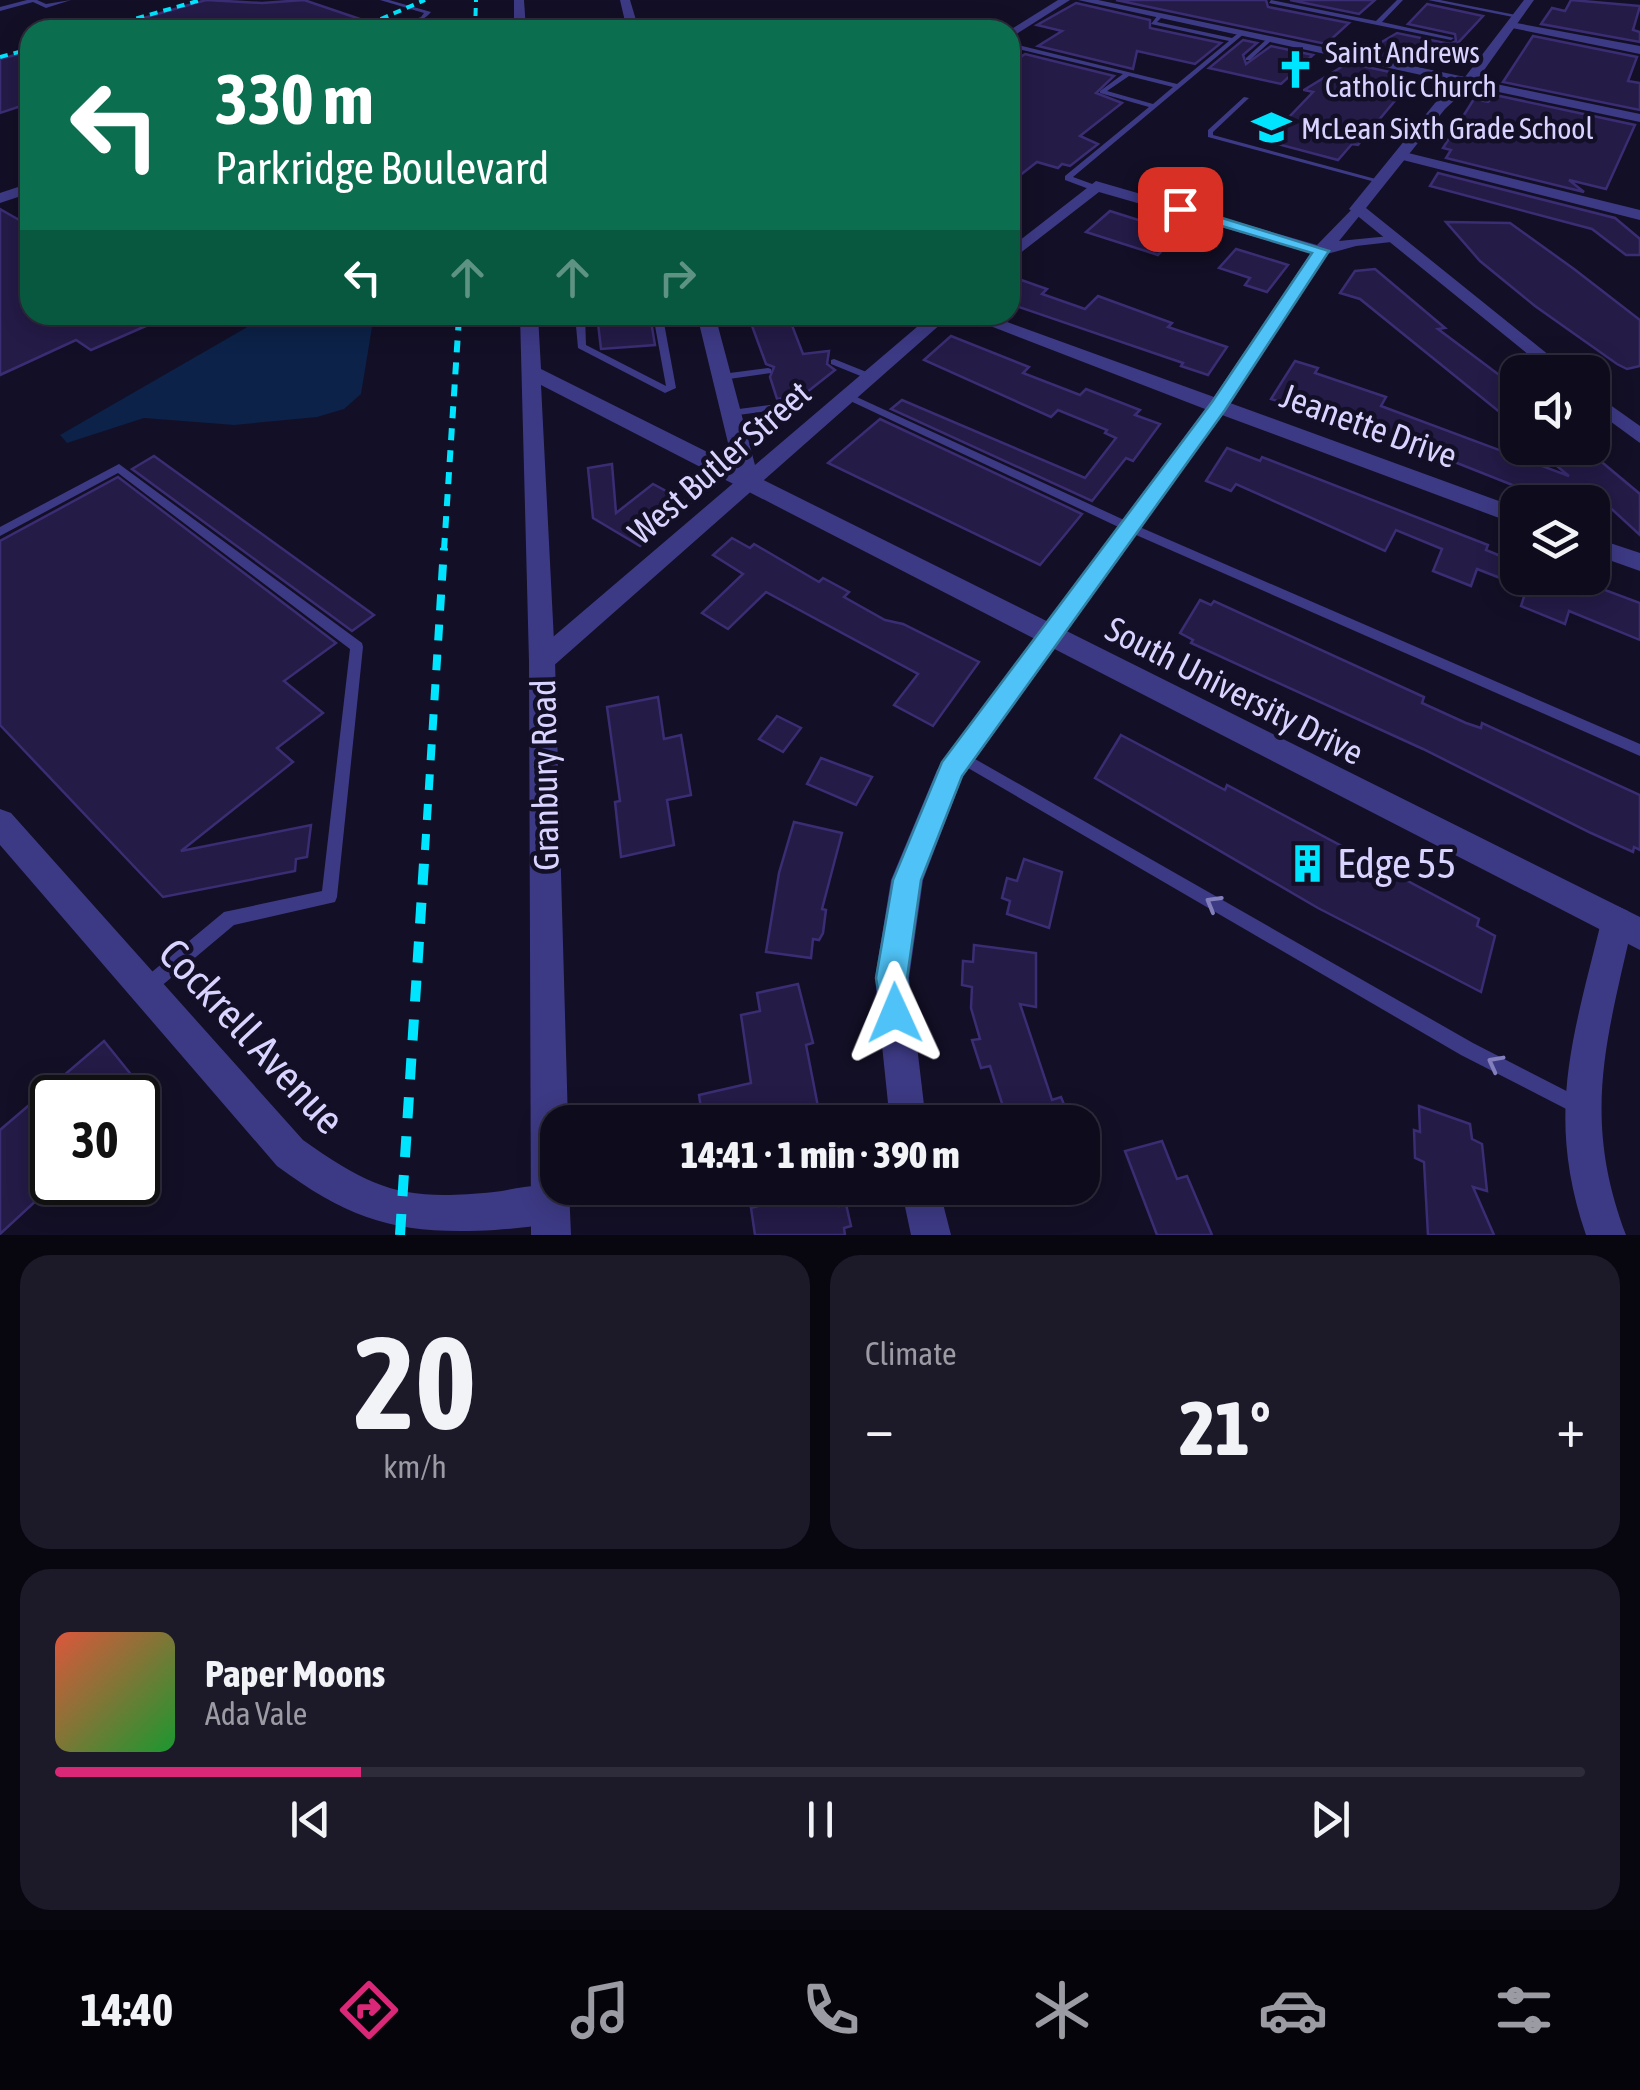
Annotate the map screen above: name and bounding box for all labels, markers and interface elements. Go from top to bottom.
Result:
place label: Saint Andrews Catholic Church [1325,35,1497,103]
church icon: Saint Andrews Catholic Church [1274,48,1316,90]
text: 330 m [215,59,374,139]
icon: left [50,60,180,190]
school or university icon: McLean Sixth Grade School [1250,107,1292,149]
place label: McLean Sixth Grade School [1301,111,1593,145]
text: Parkridge Boulevard [215,142,549,194]
pin [1138,167,1223,252]
icon: arrive [1153,182,1208,237]
icon: left [335,250,390,305]
icon: ahead [440,250,495,305]
icon: ahead [545,250,600,305]
icon: right [650,250,705,305]
map controls [1500,355,1610,595]
button: sound [1500,355,1610,465]
street label: West Butler Street [620,372,818,552]
street label: Jeanette Drive [1275,375,1463,475]
button: layers [1500,485,1610,595]
street label: South University Drive [1100,608,1370,772]
street label: Granbury Road [522,679,566,871]
place label: Edge 55 [1337,839,1456,887]
building icon: Edge 55 [1286,842,1328,884]
one-way arrow [1206,895,1224,915]
street label: Cockrell Avenue [150,929,354,1143]
position arrow [843,961,947,1065]
one-way arrow [1488,1056,1506,1076]
speed limit sign: 30 [30,1075,160,1205]
text: 14:41 · 1 min · 390 m [680,1133,960,1176]
text: 20 [354,1308,476,1457]
text: Climate [865,1335,957,1372]
text: 21° [1179,1385,1271,1471]
text: − [865,1396,894,1459]
text: + [1556,1396,1585,1459]
text: km/h [383,1448,447,1485]
text: Paper Moons [205,1652,385,1695]
text: Ada Vale [205,1695,307,1732]
icon: previous [283,1792,338,1847]
icon: pause [793,1792,848,1847]
icon: next [1303,1792,1358,1847]
icon: directions [334,1975,404,2045]
icon: music [565,1975,635,2045]
icon: phone [796,1975,866,2045]
icon: climate [1027,1975,1097,2045]
icon: car [1258,1975,1328,2045]
icon: filters [1489,1975,1559,2045]
text: 14:40 [81,1984,173,2036]

